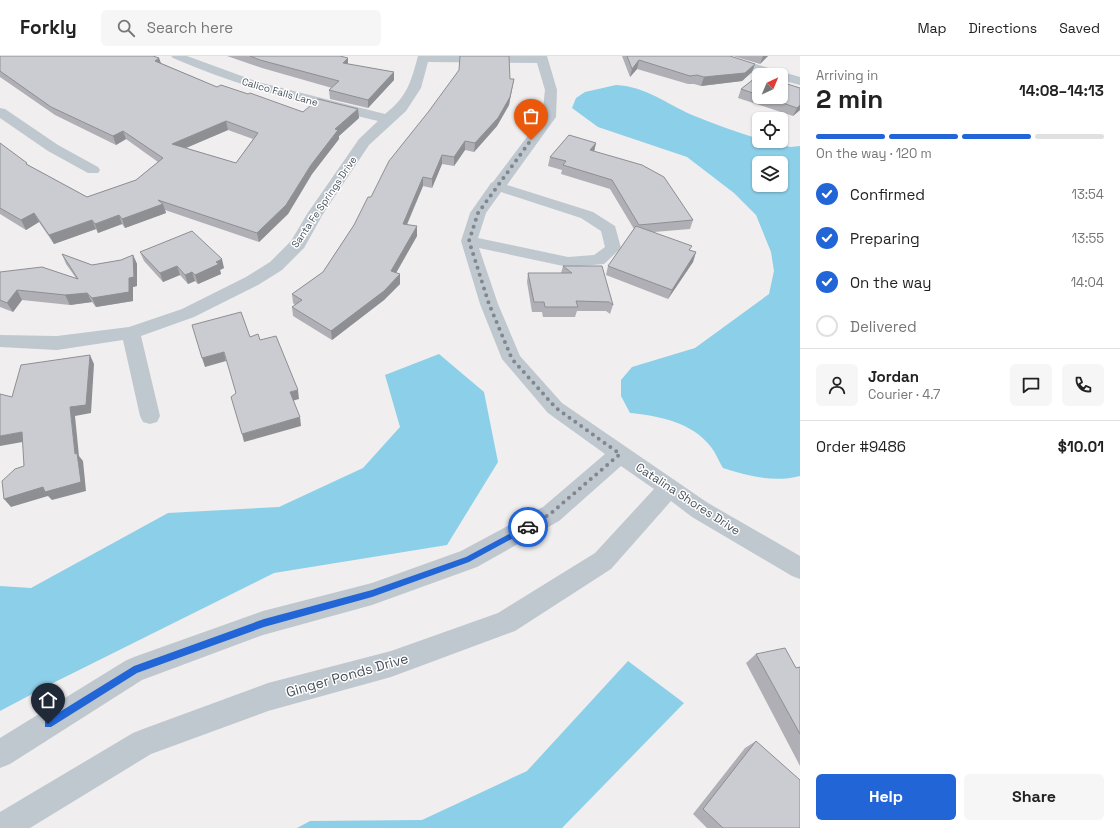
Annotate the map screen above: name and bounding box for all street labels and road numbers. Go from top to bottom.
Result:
street label: Calico Falls Lane [240,75,320,109]
street label: Santa Fe Springs Drive [288,154,360,250]
street label: Catalina Shores Drive [633,459,743,539]
street label: Ginger Ponds Drive [284,649,410,701]

